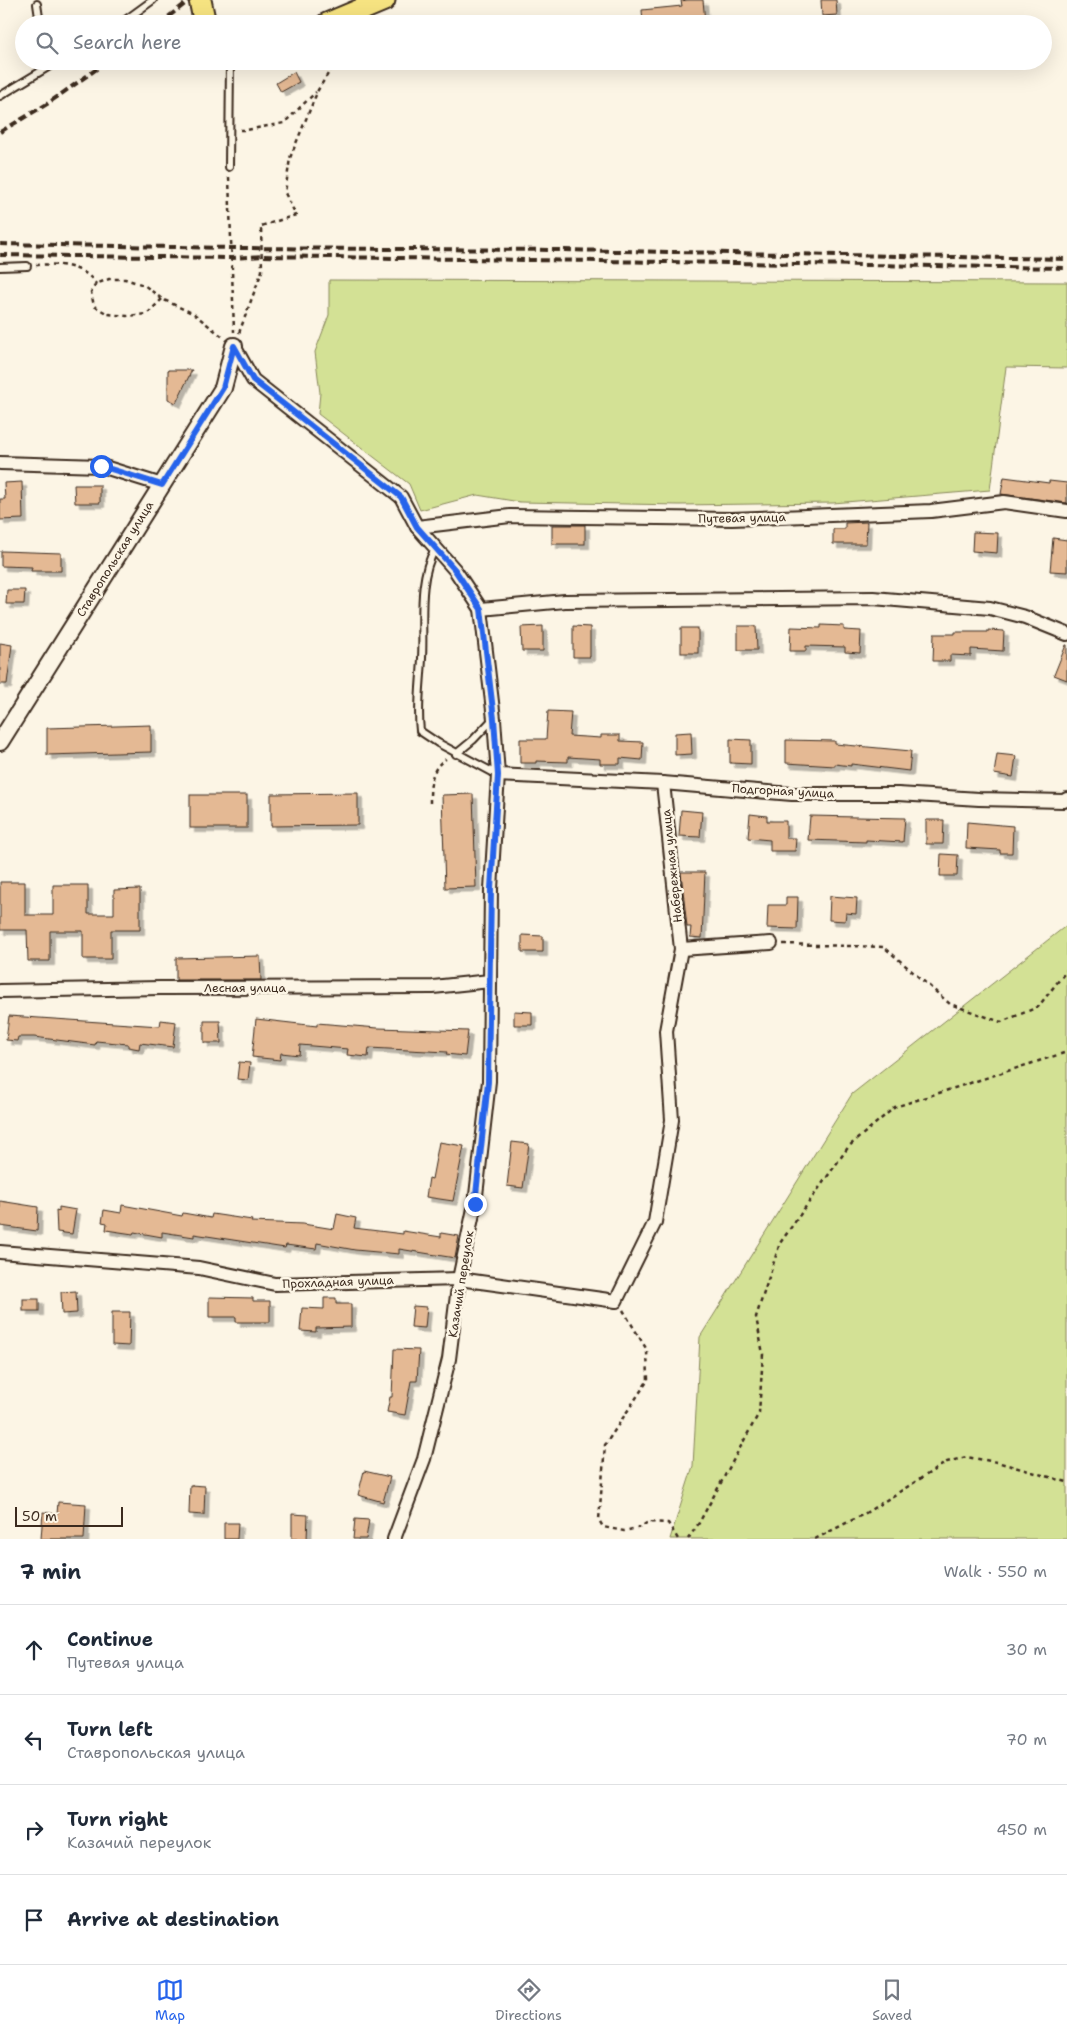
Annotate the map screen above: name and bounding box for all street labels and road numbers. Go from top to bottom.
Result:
street label: Ставропольская улица [73,498,157,620]
street label: Путевая улица [698,509,787,527]
street label: Подгорная улица [731,780,835,802]
street label: Набережная улица [658,808,686,923]
street label: Лесная улица [204,980,286,996]
street label: Казачий переулок [445,1229,477,1339]
street label: Прохладная улица [282,1272,395,1292]

